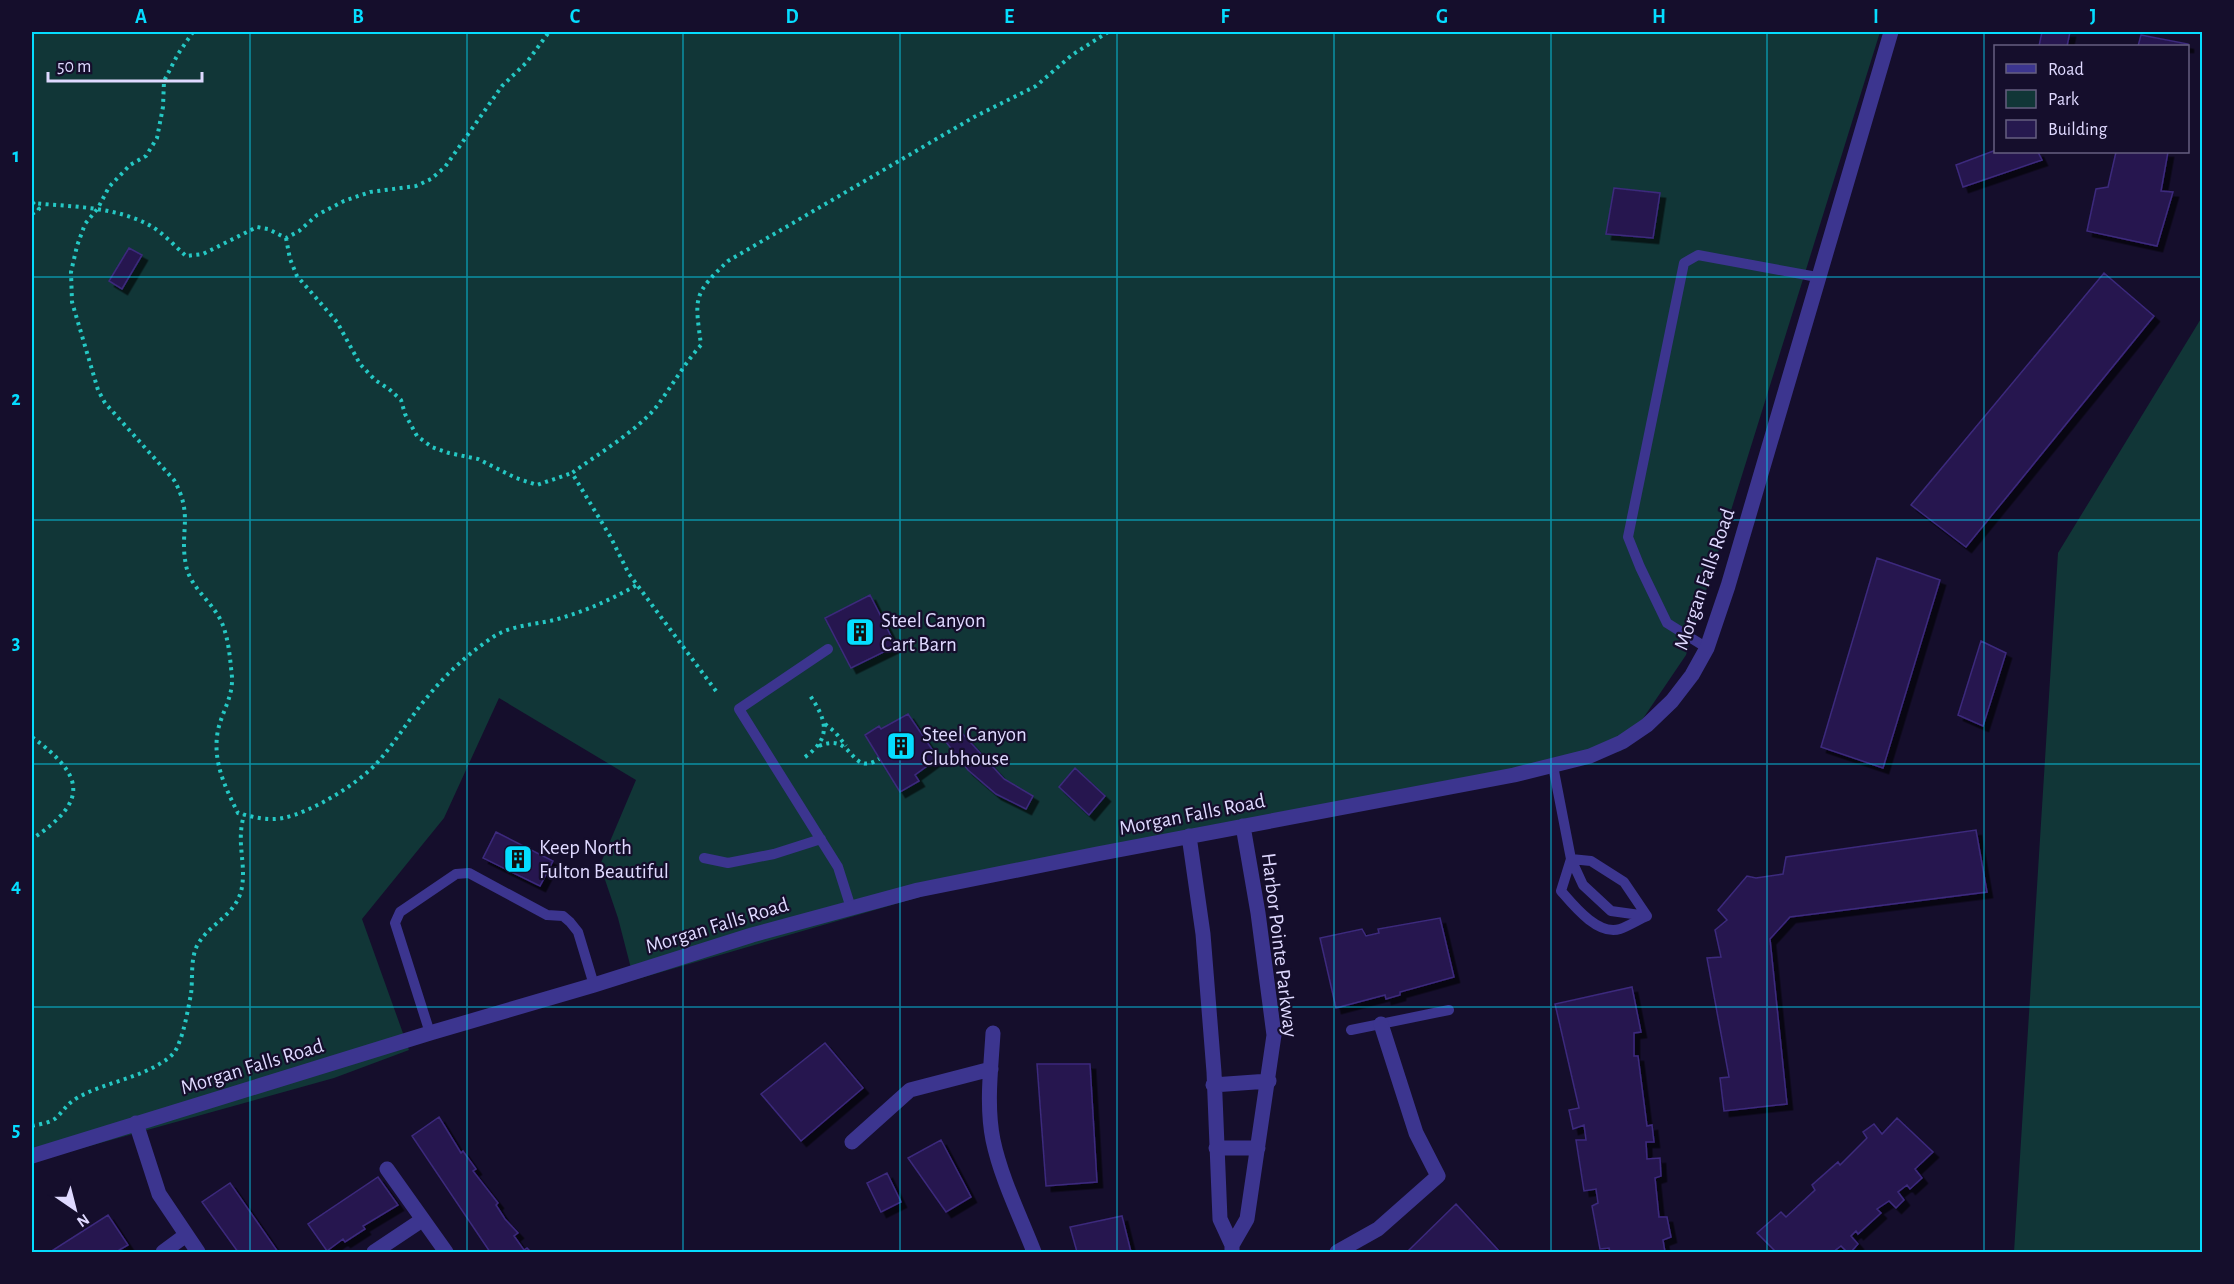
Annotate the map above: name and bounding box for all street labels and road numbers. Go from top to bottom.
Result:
street label: Morgan Falls Road [1670,505,1739,653]
street label: Morgan Falls Road [1117,790,1267,839]
street label: Harbor Pointe Parkway [1258,852,1301,1039]
street label: Morgan Falls Road [643,894,791,957]
street label: Morgan Falls Road [178,1035,326,1098]

